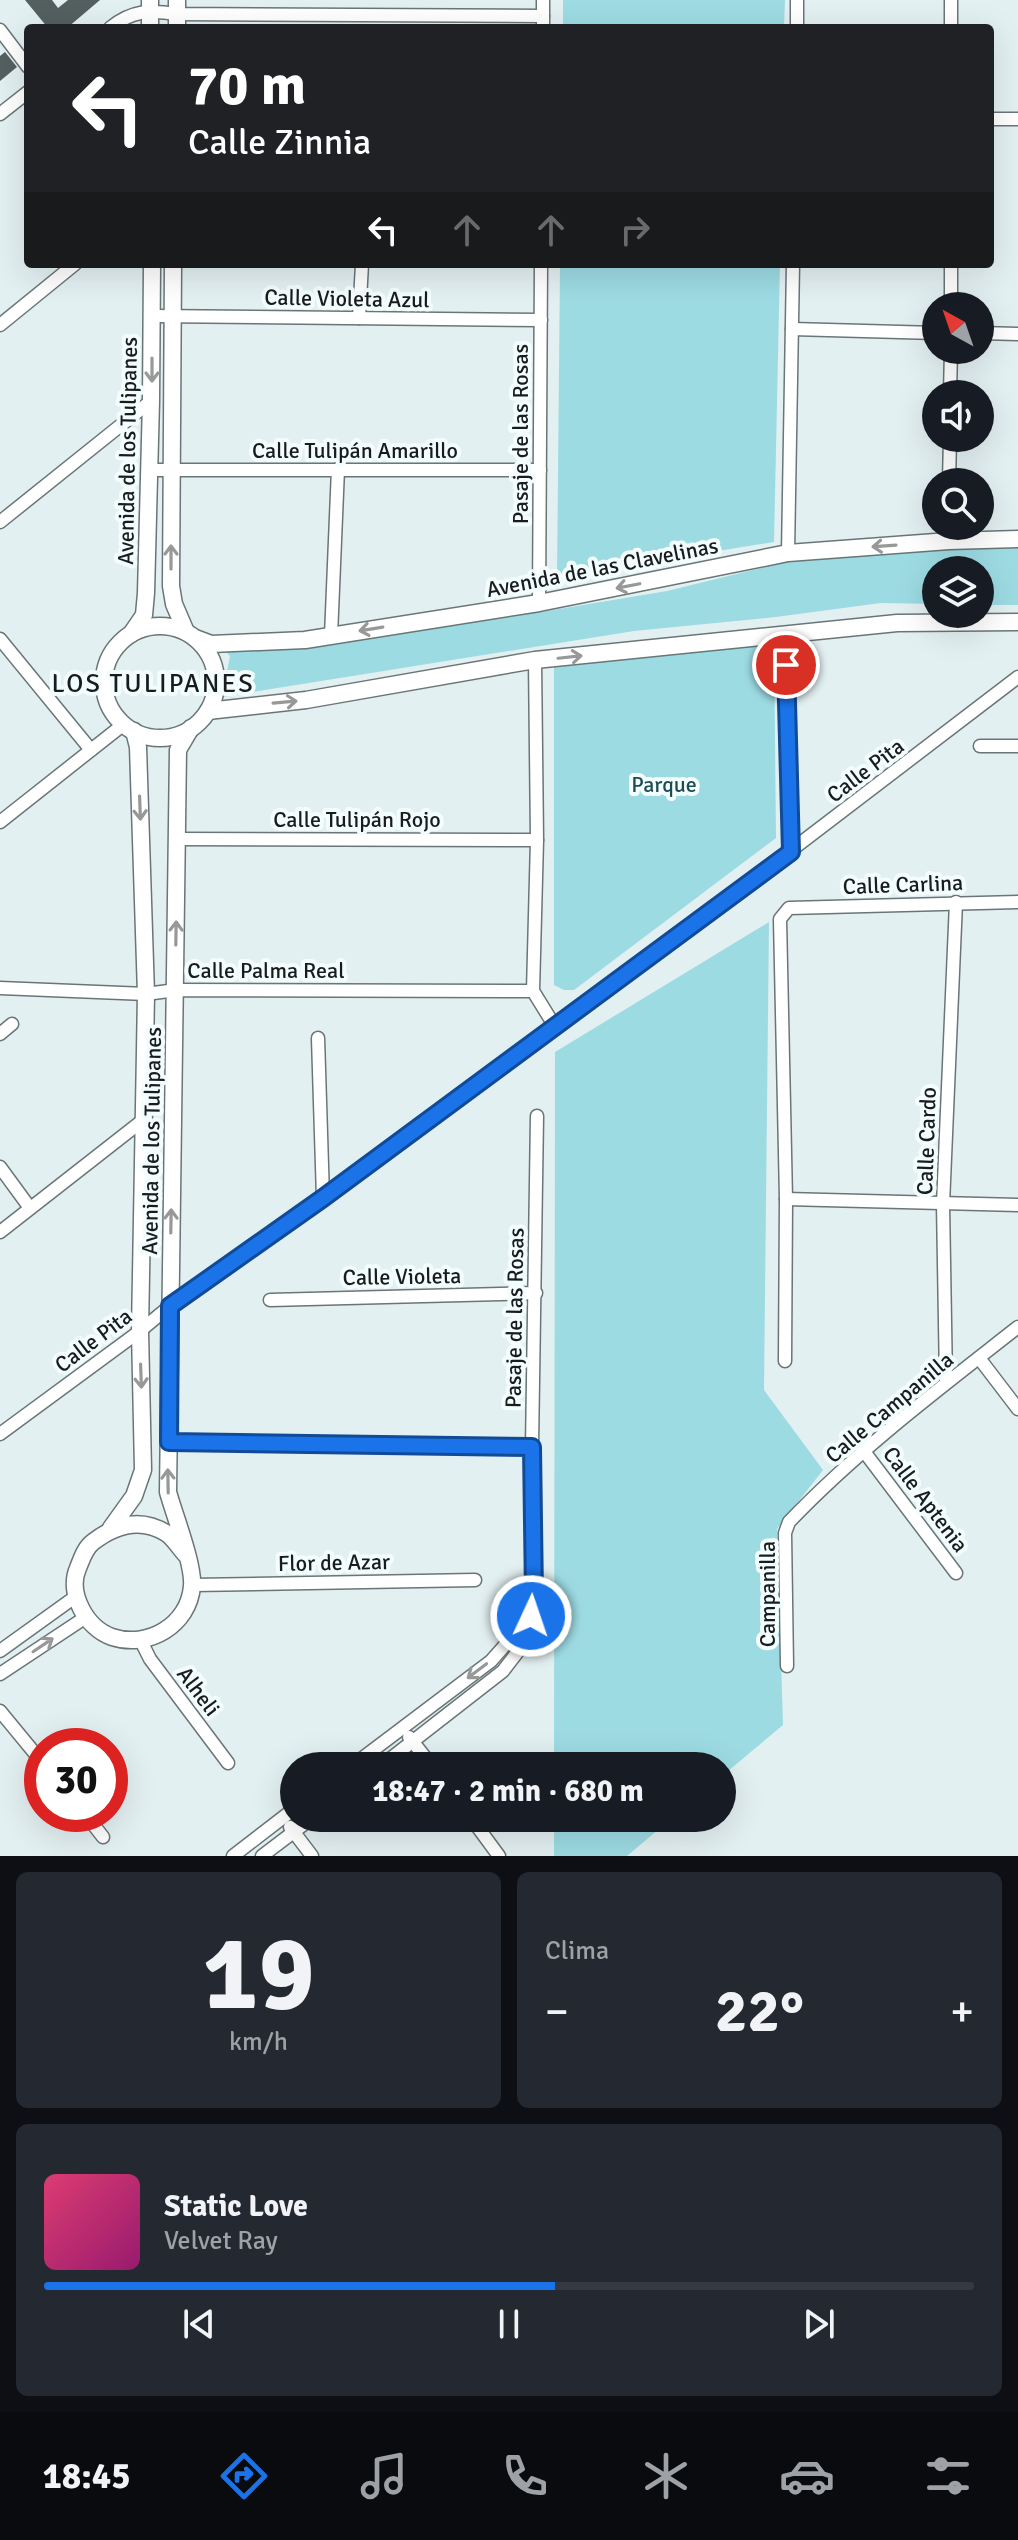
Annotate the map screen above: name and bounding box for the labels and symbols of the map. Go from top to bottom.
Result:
street label: Calle Violeta Azul [264,284,430,313]
north arrow [922,292,994,364]
street label: Avenida de los Tulipanes [112,337,143,565]
street label: Pasaje de las Rosas [507,344,534,524]
one-way arrow [144,356,159,383]
street label: Calle Tulipán Amarillo [252,437,458,464]
street label: Avenida de las Clavelinas [484,532,720,603]
one-way arrow [871,539,898,554]
one-way arrow [163,544,179,571]
one-way arrow [615,579,641,594]
one-way arrow [359,623,385,638]
pin [752,631,820,699]
one-way arrow [556,649,582,664]
district label: LOS TULIPANES [51,668,255,700]
one-way arrow [271,695,298,710]
street label: Calle Pita [821,733,909,808]
park label: Parque [631,771,697,798]
one-way arrow [132,794,148,821]
street label: Calle Tulipán Rojo [273,806,441,833]
street label: Calle Carlina [842,869,964,900]
one-way arrow [168,920,184,947]
street label: Calle Palma Real [187,957,345,984]
street label: Avenida de los Tulipanes [136,1027,167,1255]
street label: Calle Cardo [911,1087,942,1195]
one-way arrow [164,1208,179,1235]
street label: Pasaje de las Rosas [499,1228,530,1408]
street label: Calle Violeta [342,1262,462,1291]
street label: Calle Pita [49,1303,137,1378]
street label: Calle Campanilla [820,1346,959,1469]
one-way arrow [133,1362,149,1389]
street label: Calle Aptenia [877,1441,974,1557]
one-way arrow [160,1468,176,1494]
street label: Campanilla [754,1541,781,1647]
street label: Flor de Azar [278,1548,390,1577]
position arrow [489,1574,573,1658]
one-way arrow [31,1637,54,1653]
street label: Alheli [171,1661,226,1721]
one-way arrow [467,1663,488,1680]
speed limit sign: 30 [24,1728,128,1832]

